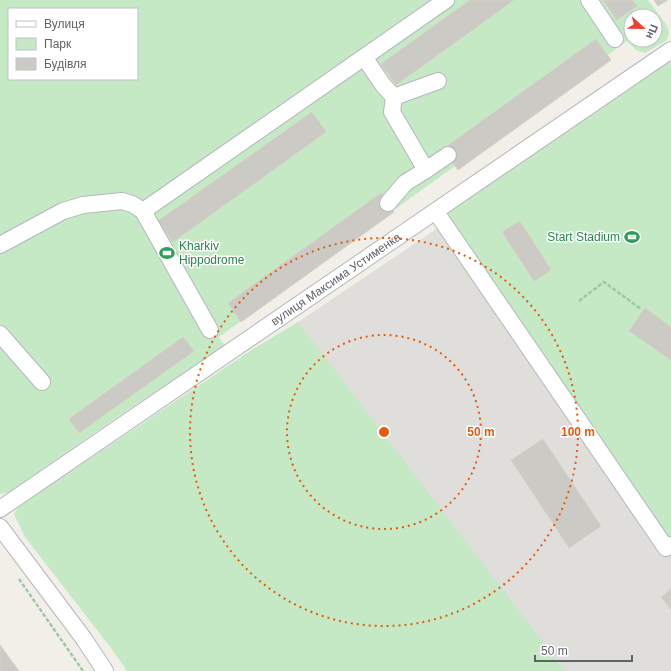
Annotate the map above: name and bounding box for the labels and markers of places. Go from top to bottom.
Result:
sports icon: Start Stadium [623,228,641,246]
place label: Start Stadium [547,230,620,244]
place label: Kharkiv Hippodrome [179,239,245,267]
sports icon: Kharkiv Hippodrome [158,244,176,262]
centre of rings [377,425,391,439]

